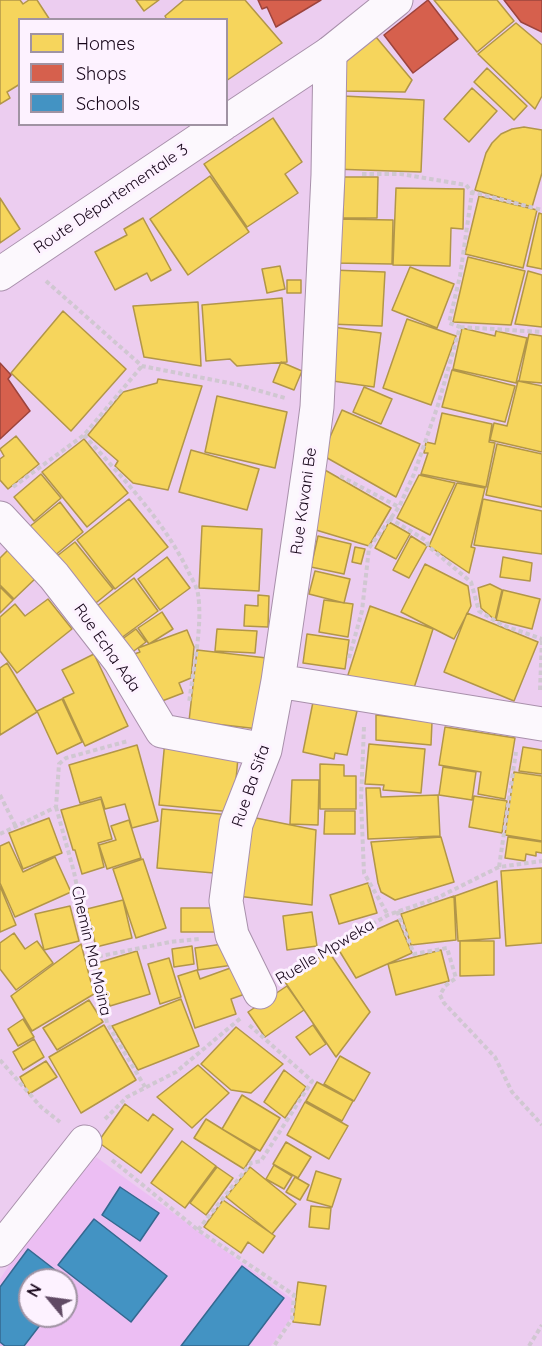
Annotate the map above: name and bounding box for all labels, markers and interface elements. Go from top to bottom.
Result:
legend [18,18,228,126]
text: Homes [76,32,135,55]
text: Shops [76,62,127,85]
text: Schools [76,92,140,115]
street label: Route Départementale 3 [30,140,192,258]
street label: Rue Kavani Be [287,446,321,556]
street label: Rue Echa Ada [70,600,144,696]
street label: Rue Ba Sifa [228,742,274,830]
street label: Chemin Ma Moina [67,884,115,1018]
street label: Ruelle Mpweka [272,915,378,989]
north arrow [18,1268,78,1328]
text: N [22,1280,46,1300]

